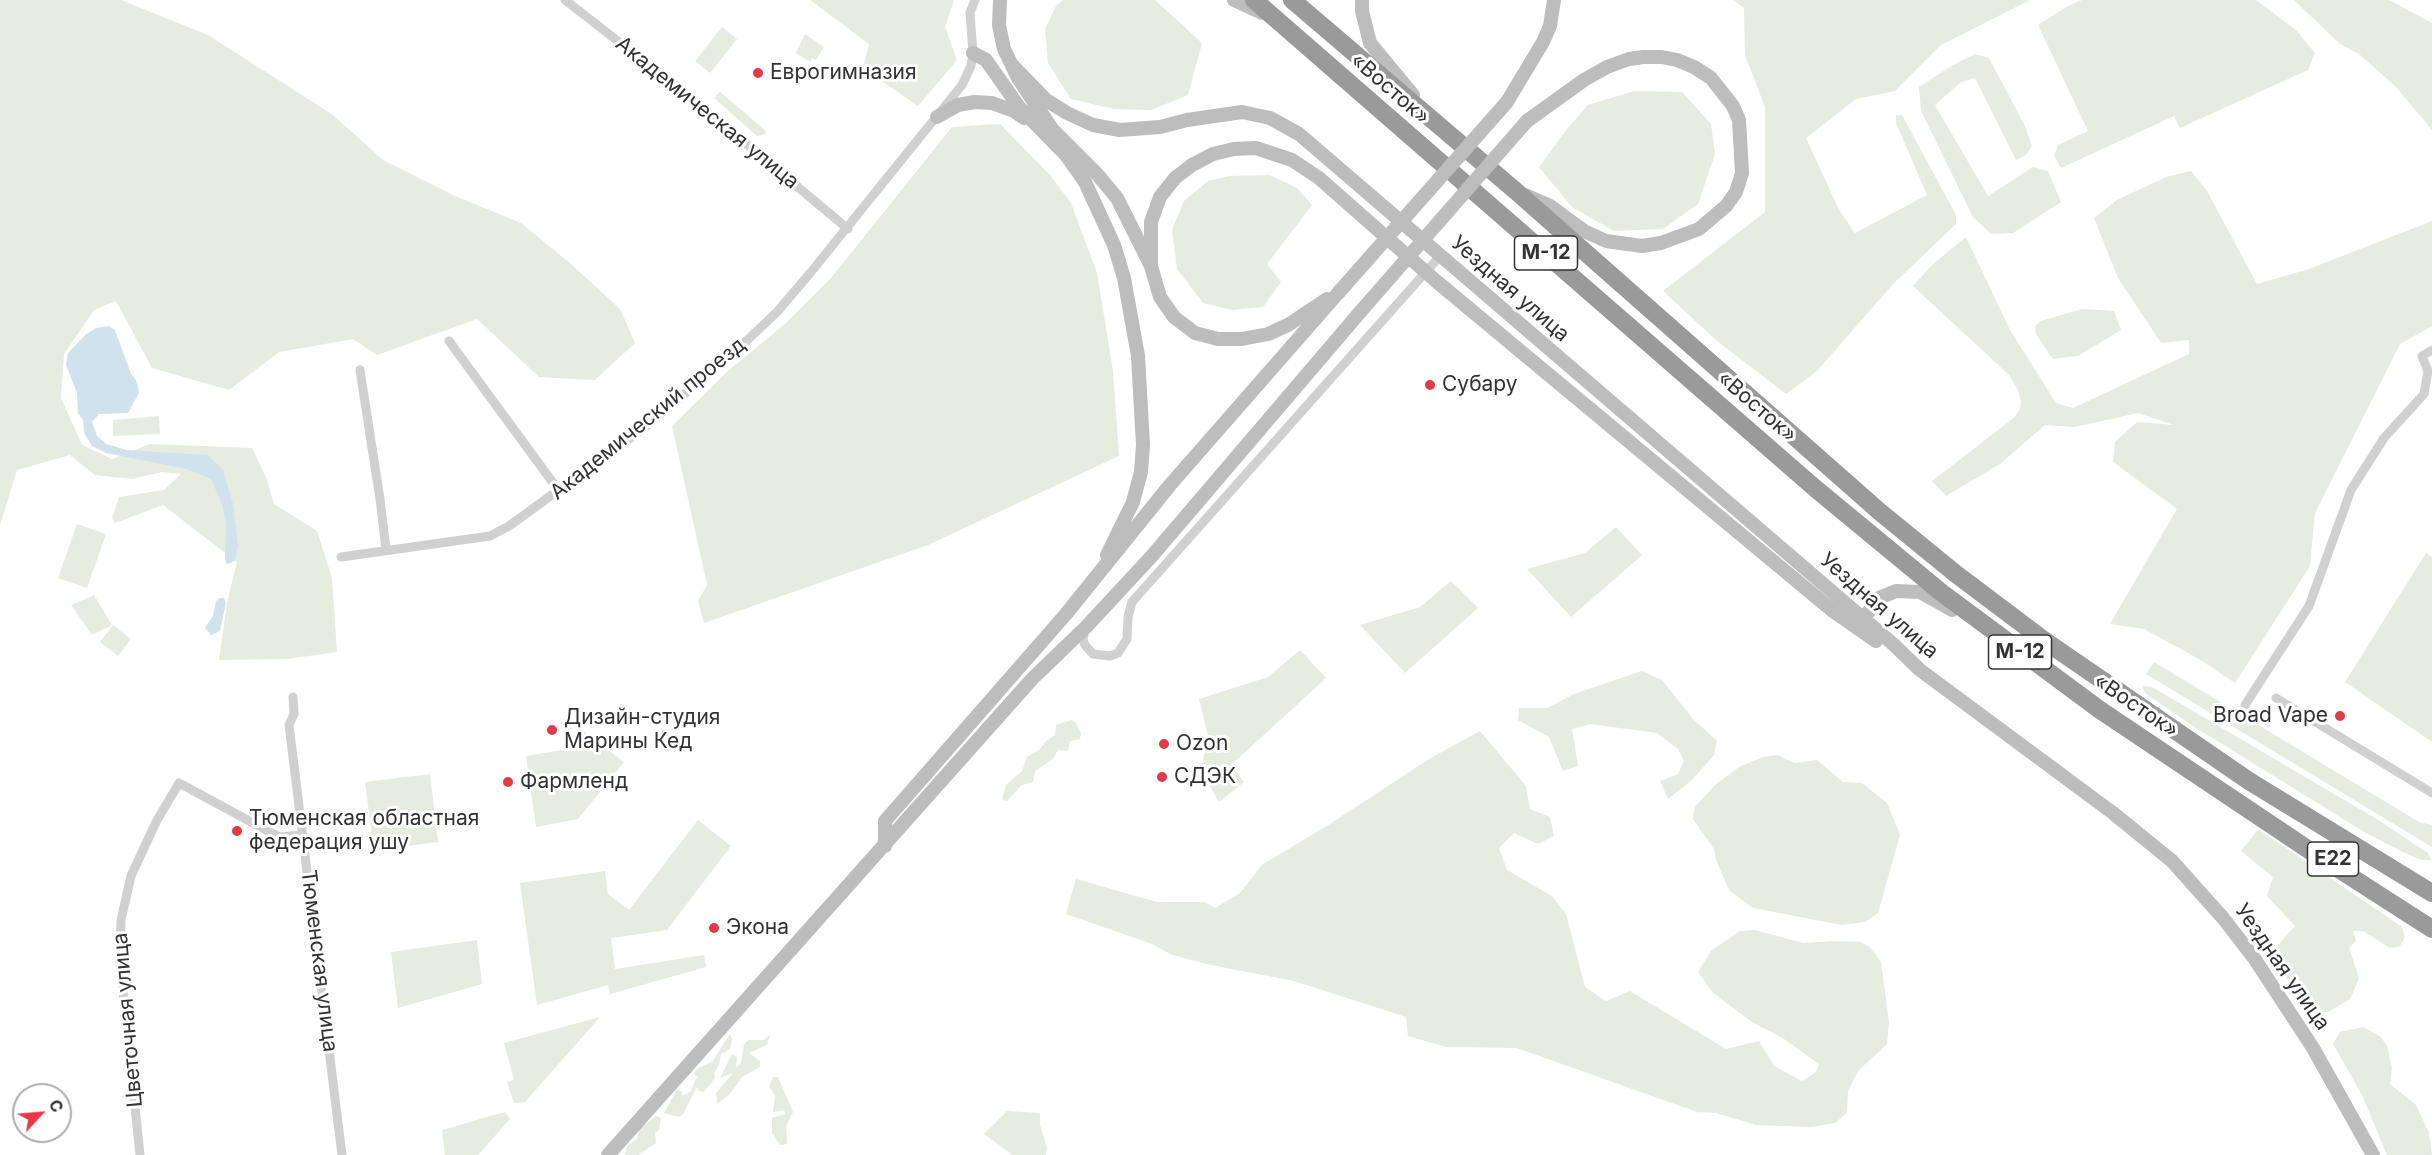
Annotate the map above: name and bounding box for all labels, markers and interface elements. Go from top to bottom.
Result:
street label: Академическая улица [610,31,804,195]
street label: «Восток» [1345,48,1435,130]
place label: Еврогимназия [770,60,917,86]
marker: Еврогимназия [751,66,765,80]
street label: Уездная улица [1446,231,1574,347]
road number: М-12 [1514,236,1578,270]
street label: Академический проезд [545,333,751,505]
street label: «Восток» [1712,366,1802,448]
place label: Субару [1442,372,1518,398]
marker: Субару [1423,378,1437,392]
street label: Уездная улица [1815,548,1943,664]
road number: М-12 [1988,635,2052,669]
street label: «Восток» [2089,669,2183,743]
place label: Broad Vape [2213,703,2328,729]
place label: Дизайн-студия Марины Кед [564,705,720,755]
marker: Broad Vape [2333,709,2347,723]
marker: Дизайн-студия Марины Кед [545,723,559,737]
place label: Ozon [1176,731,1228,757]
marker: Ozon [1157,737,1171,751]
place label: СДЭК [1174,764,1236,790]
place label: Фармленд [520,769,628,795]
marker: СДЭК [1155,770,1169,784]
marker: Фармленд [501,775,515,789]
place label: Тюменская областная федерация ушу [249,806,479,856]
marker: Тюменская областная федерация ушу [230,824,244,838]
road number: E22 [2308,842,2358,876]
street label: Тюменская улица [295,869,343,1053]
street label: Уездная улица [2229,899,2335,1035]
place label: Экона [726,915,789,941]
marker: Экона [707,921,721,935]
street label: Цветочная улица [108,932,148,1108]
north arrow [12,1083,72,1143]
text: С [45,1096,68,1116]

